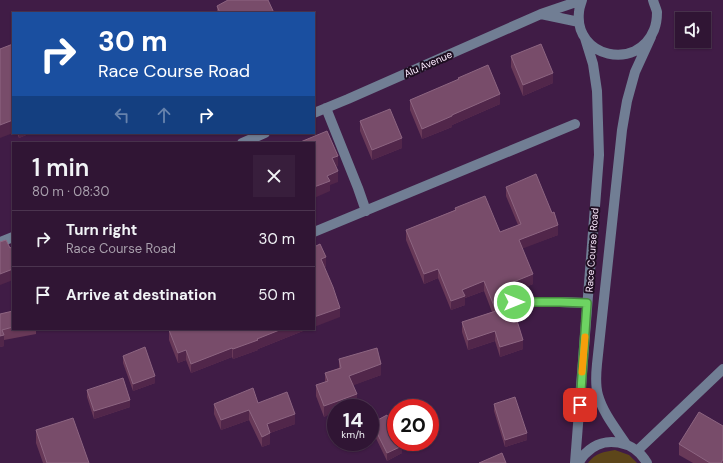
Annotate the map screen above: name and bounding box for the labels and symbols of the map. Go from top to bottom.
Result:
street label: Alu Avenue [402,48,454,80]
street label: Race Course Road [583,207,601,293]
position arrow [493,281,535,323]
pin [563,388,597,422]
speed limit sign: 20 [387,399,439,451]

